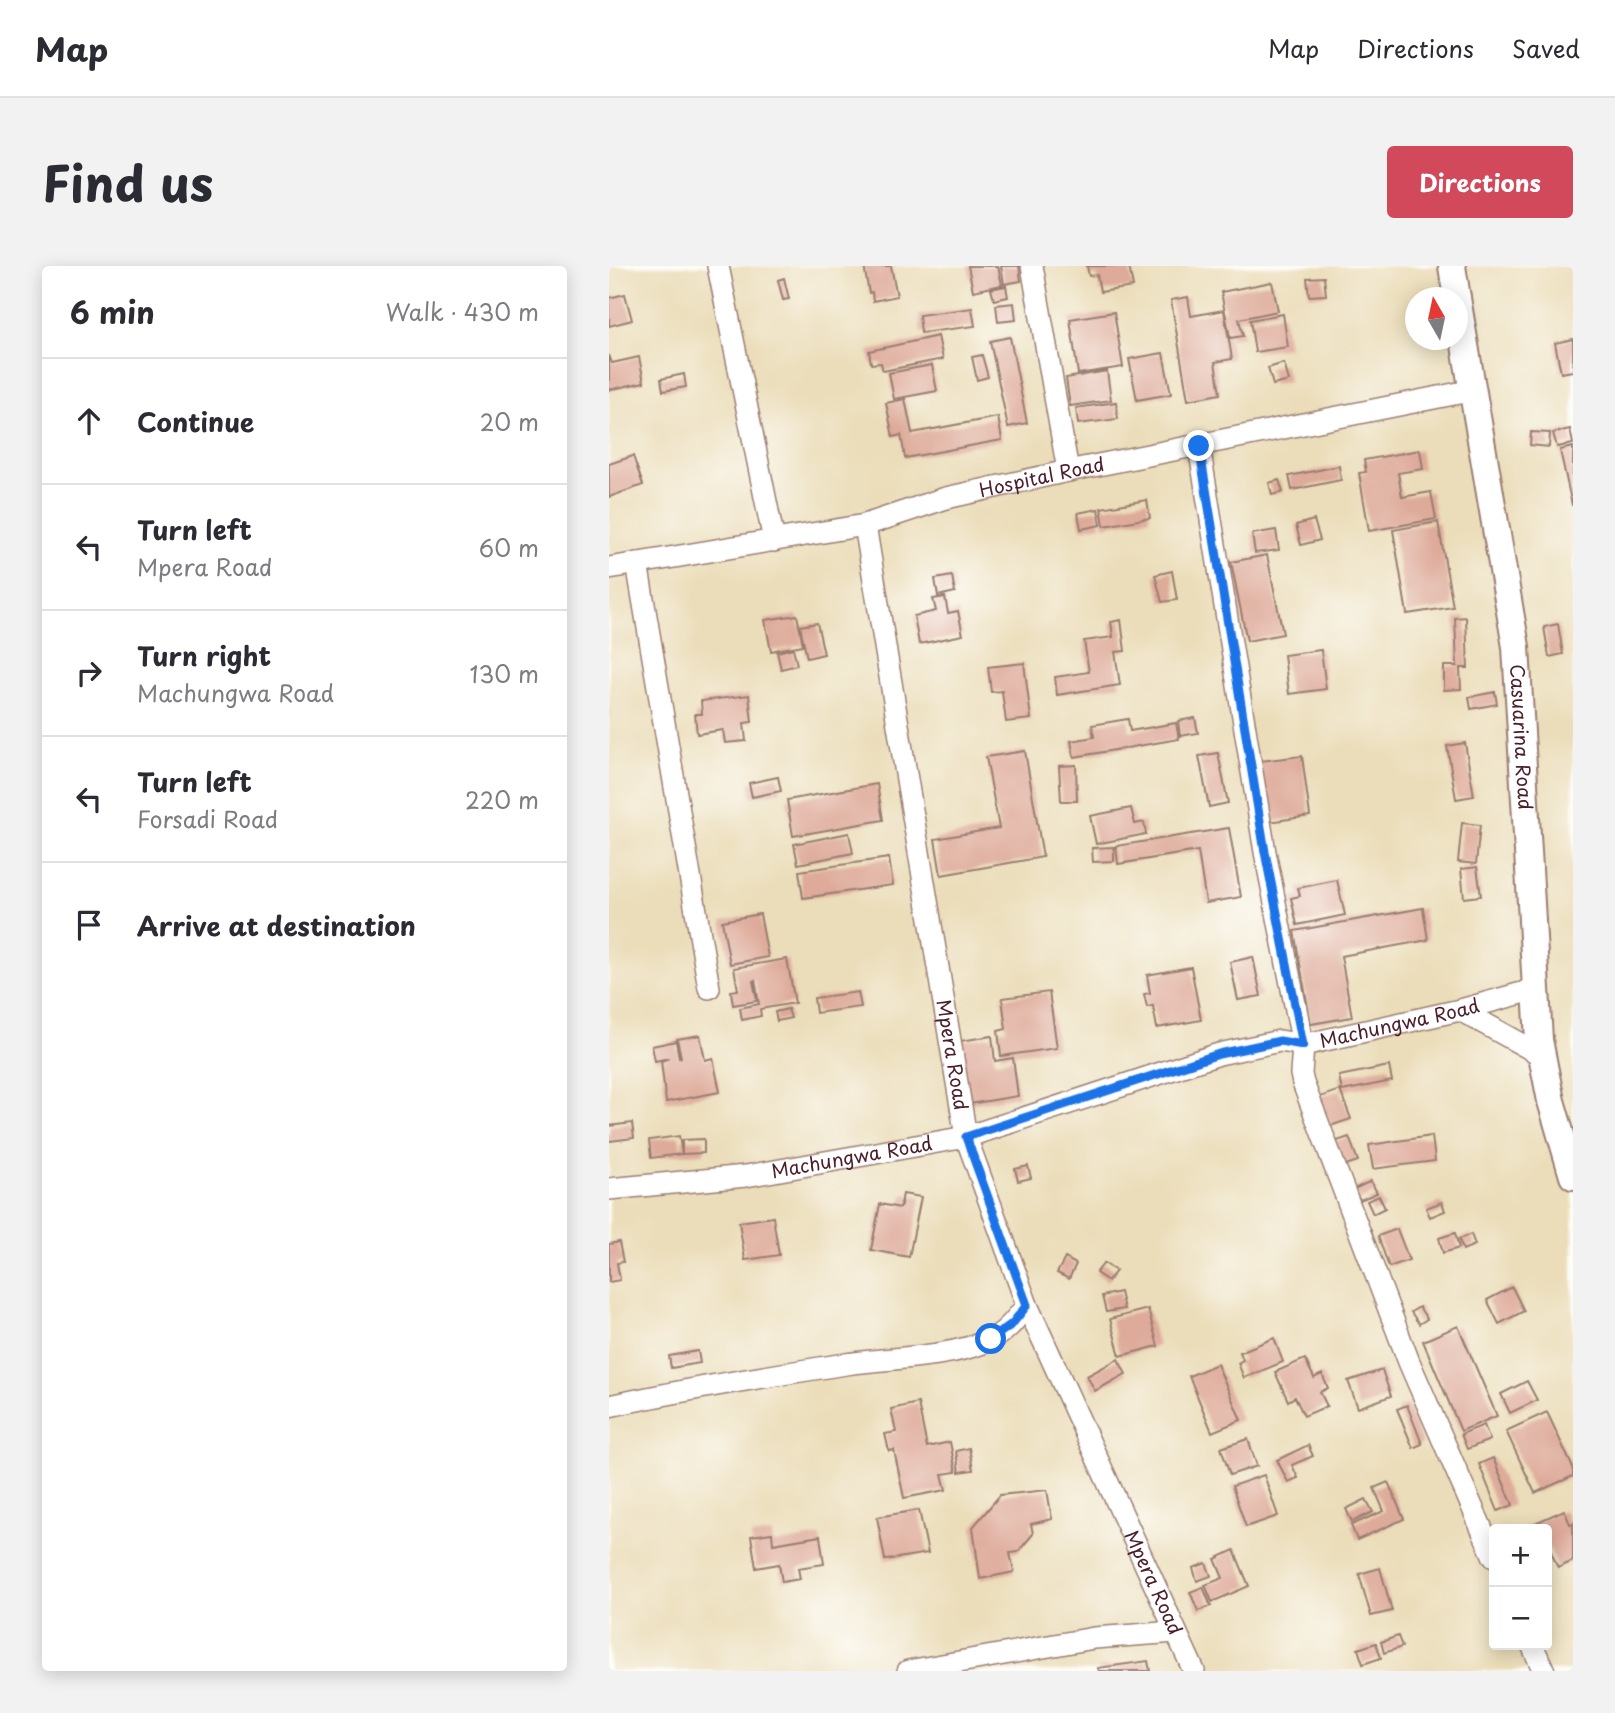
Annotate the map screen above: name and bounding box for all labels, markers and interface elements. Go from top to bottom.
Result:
text: Map [35,23,108,73]
text: Map [1268,30,1319,66]
text: Directions [1357,30,1474,66]
text: Saved [1512,30,1580,66]
text: Find us [42,145,213,219]
button: Directions [1387,146,1573,218]
north arrow [1405,287,1468,350]
text: 6 min [70,289,155,334]
text: Walk · 430 m [386,294,539,329]
icon: ahead [70,402,108,440]
text: Continue [137,402,254,441]
text: 20 m [480,404,539,439]
route end [1183,430,1214,461]
street label: Hospital Road [976,449,1107,503]
text: Turn left [137,510,252,549]
icon: left [70,528,108,566]
text: 60 m [479,530,539,565]
text: Mpera Road [137,549,272,584]
text: Turn right [137,636,271,675]
icon: right [70,654,108,692]
text: 130 m [469,656,539,691]
street label: Casuarina Road [1504,663,1541,811]
text: Machungwa Road [137,675,334,710]
text: Turn left [137,762,252,801]
icon: left [70,780,108,818]
text: 220 m [465,782,539,817]
text: Forsadi Road [137,801,278,836]
icon: arrive [70,906,108,944]
text: Arrive at destination [137,906,416,945]
street label: Machungwa Road [1317,990,1482,1054]
street label: Mpera Road [930,997,976,1112]
street label: Machungwa Road [769,1128,934,1184]
route start [975,1323,1006,1354]
map controls [1489,1524,1552,1650]
button: + [1489,1524,1552,1587]
street label: Mpera Road [1119,1525,1190,1639]
button: − [1489,1587,1552,1650]

